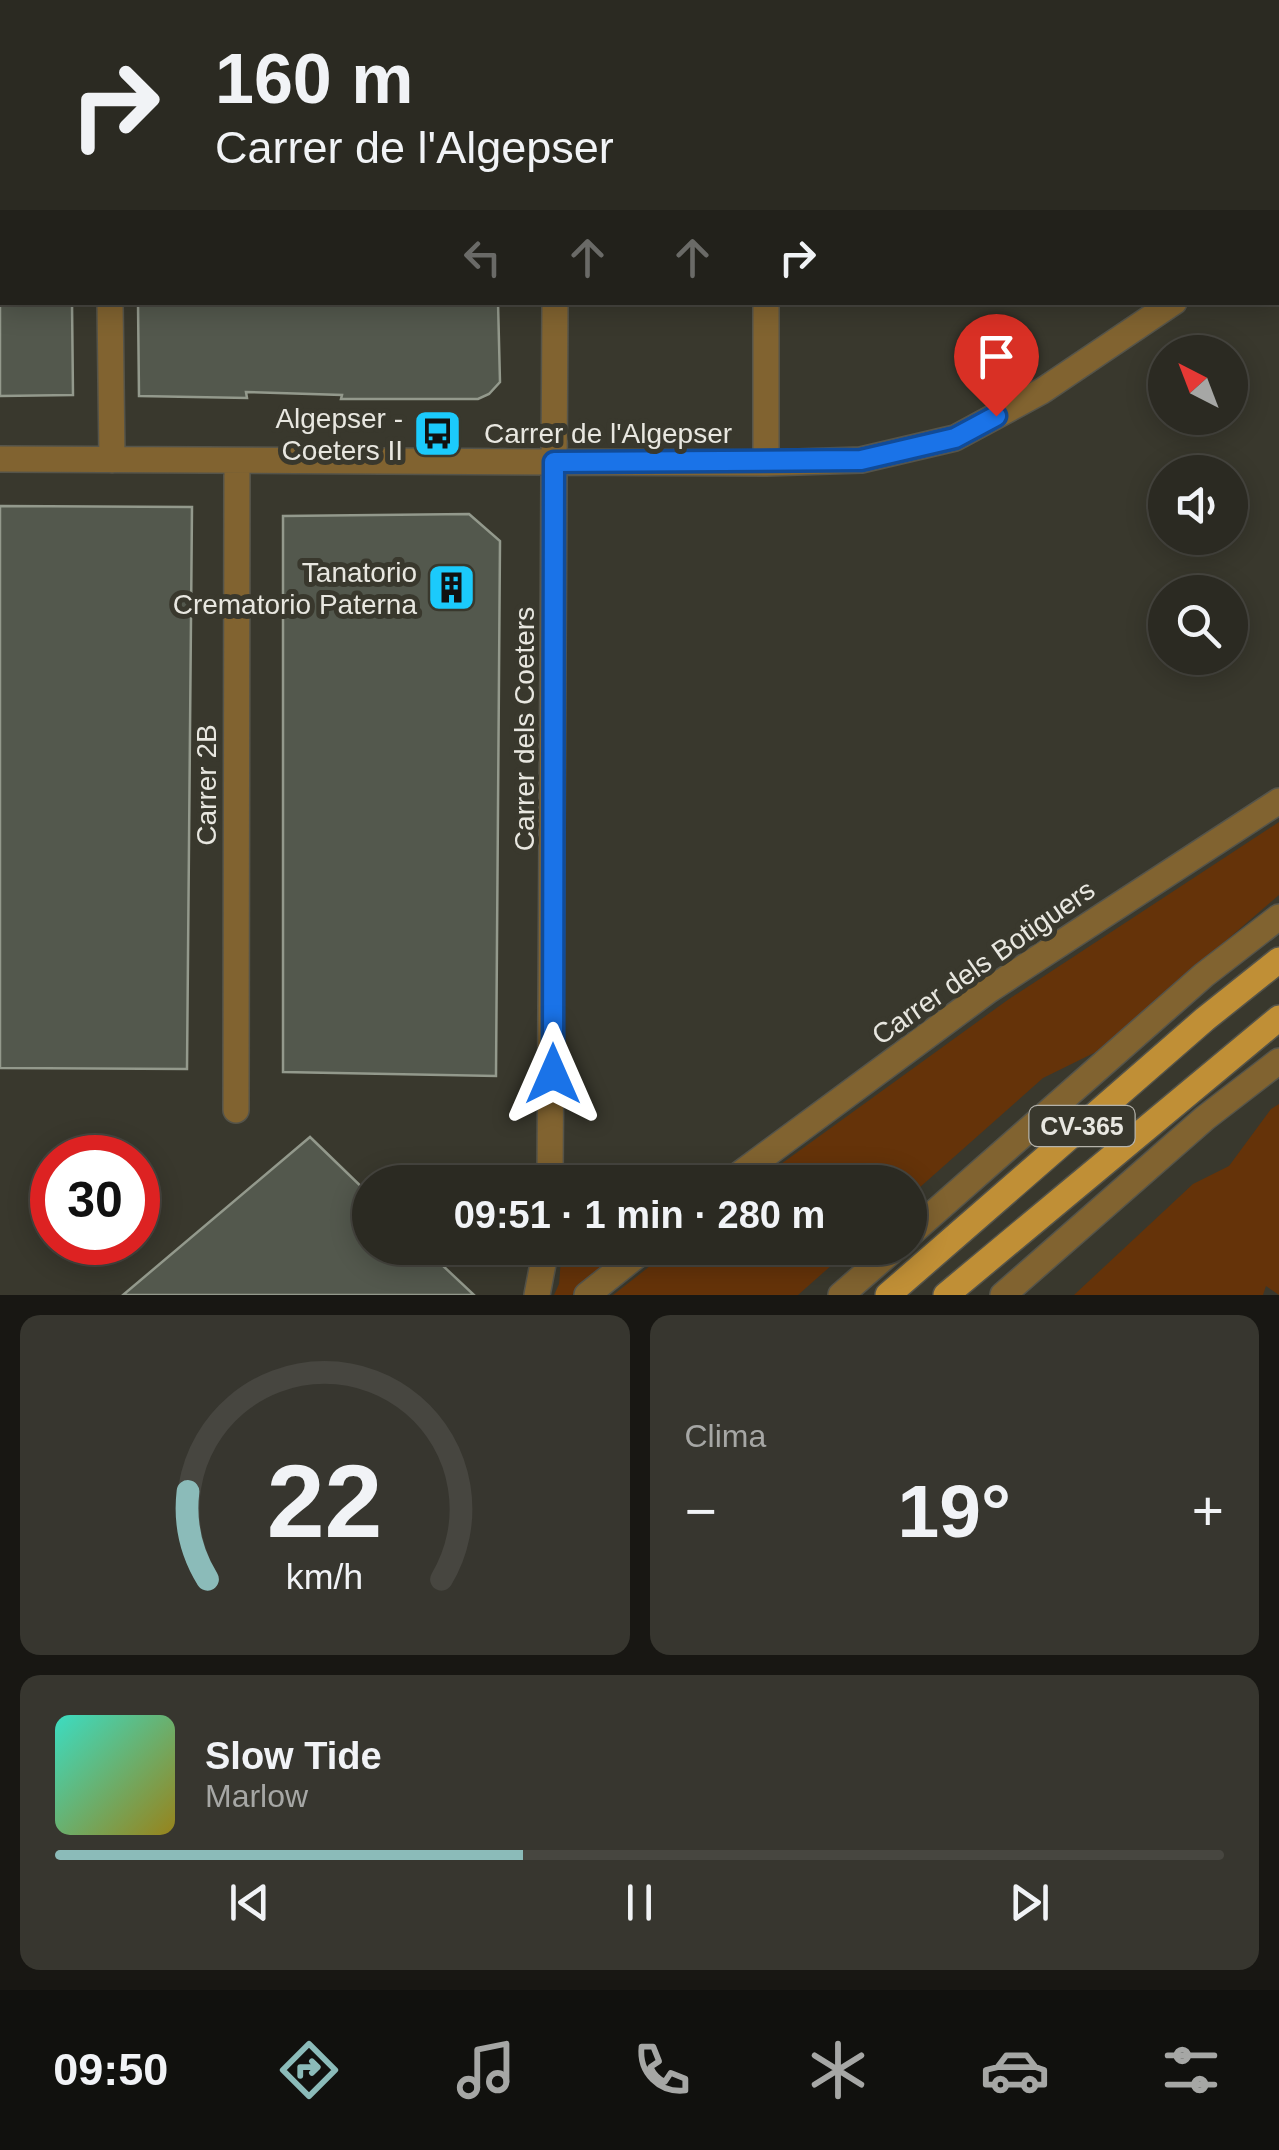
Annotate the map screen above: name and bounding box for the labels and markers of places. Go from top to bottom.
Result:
pin [954,314,1039,417]
place label: Algepser - Coeters II [275,403,403,466]
bus stop icon: Algepser - Coeters II [412,408,464,460]
place label: Tanatorio Crematorio Paterna [173,557,417,620]
building icon: Tanatorio Crematorio Paterna [426,562,478,614]

